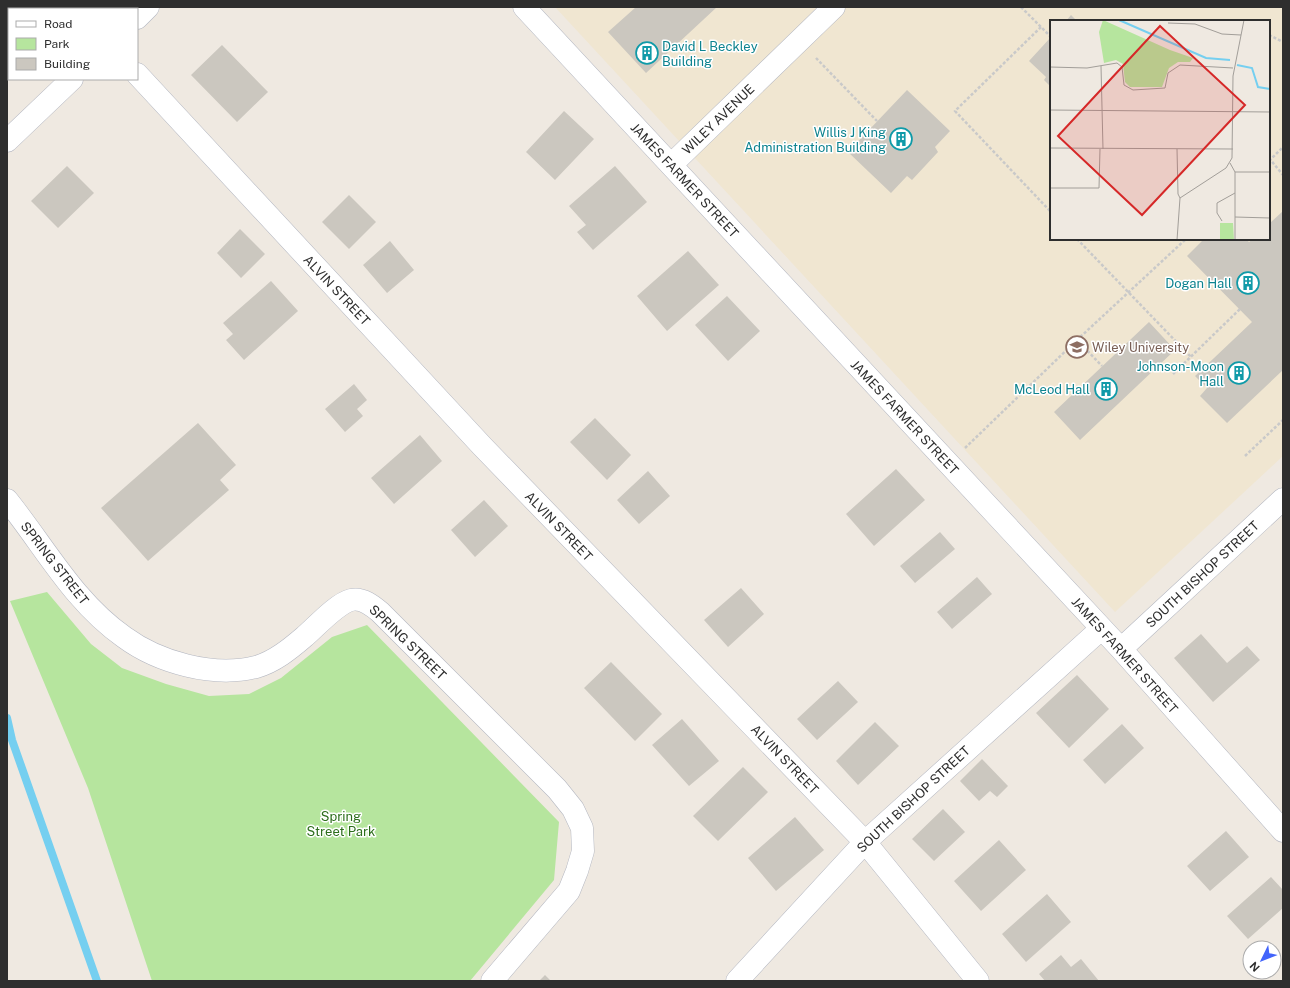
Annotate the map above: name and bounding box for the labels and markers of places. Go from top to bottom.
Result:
place label: David L Beckley Building [662,39,758,69]
building icon: David L Beckley Building [634,40,660,66]
place label: Willis J King Administration Building [744,125,886,155]
building icon: Willis J King Administration Building [888,126,914,152]
building icon: Dogan Hall [1235,270,1261,296]
place label: Dogan Hall [1165,276,1232,291]
school or university icon: Wiley University [1064,334,1090,360]
place label: Wiley University [1092,340,1189,355]
place label: Johnson-Moon Hall [1137,359,1224,389]
building icon: Johnson-Moon Hall [1226,360,1252,386]
building icon: McLeod Hall [1093,376,1119,402]
place label: McLeod Hall [1014,382,1090,397]

